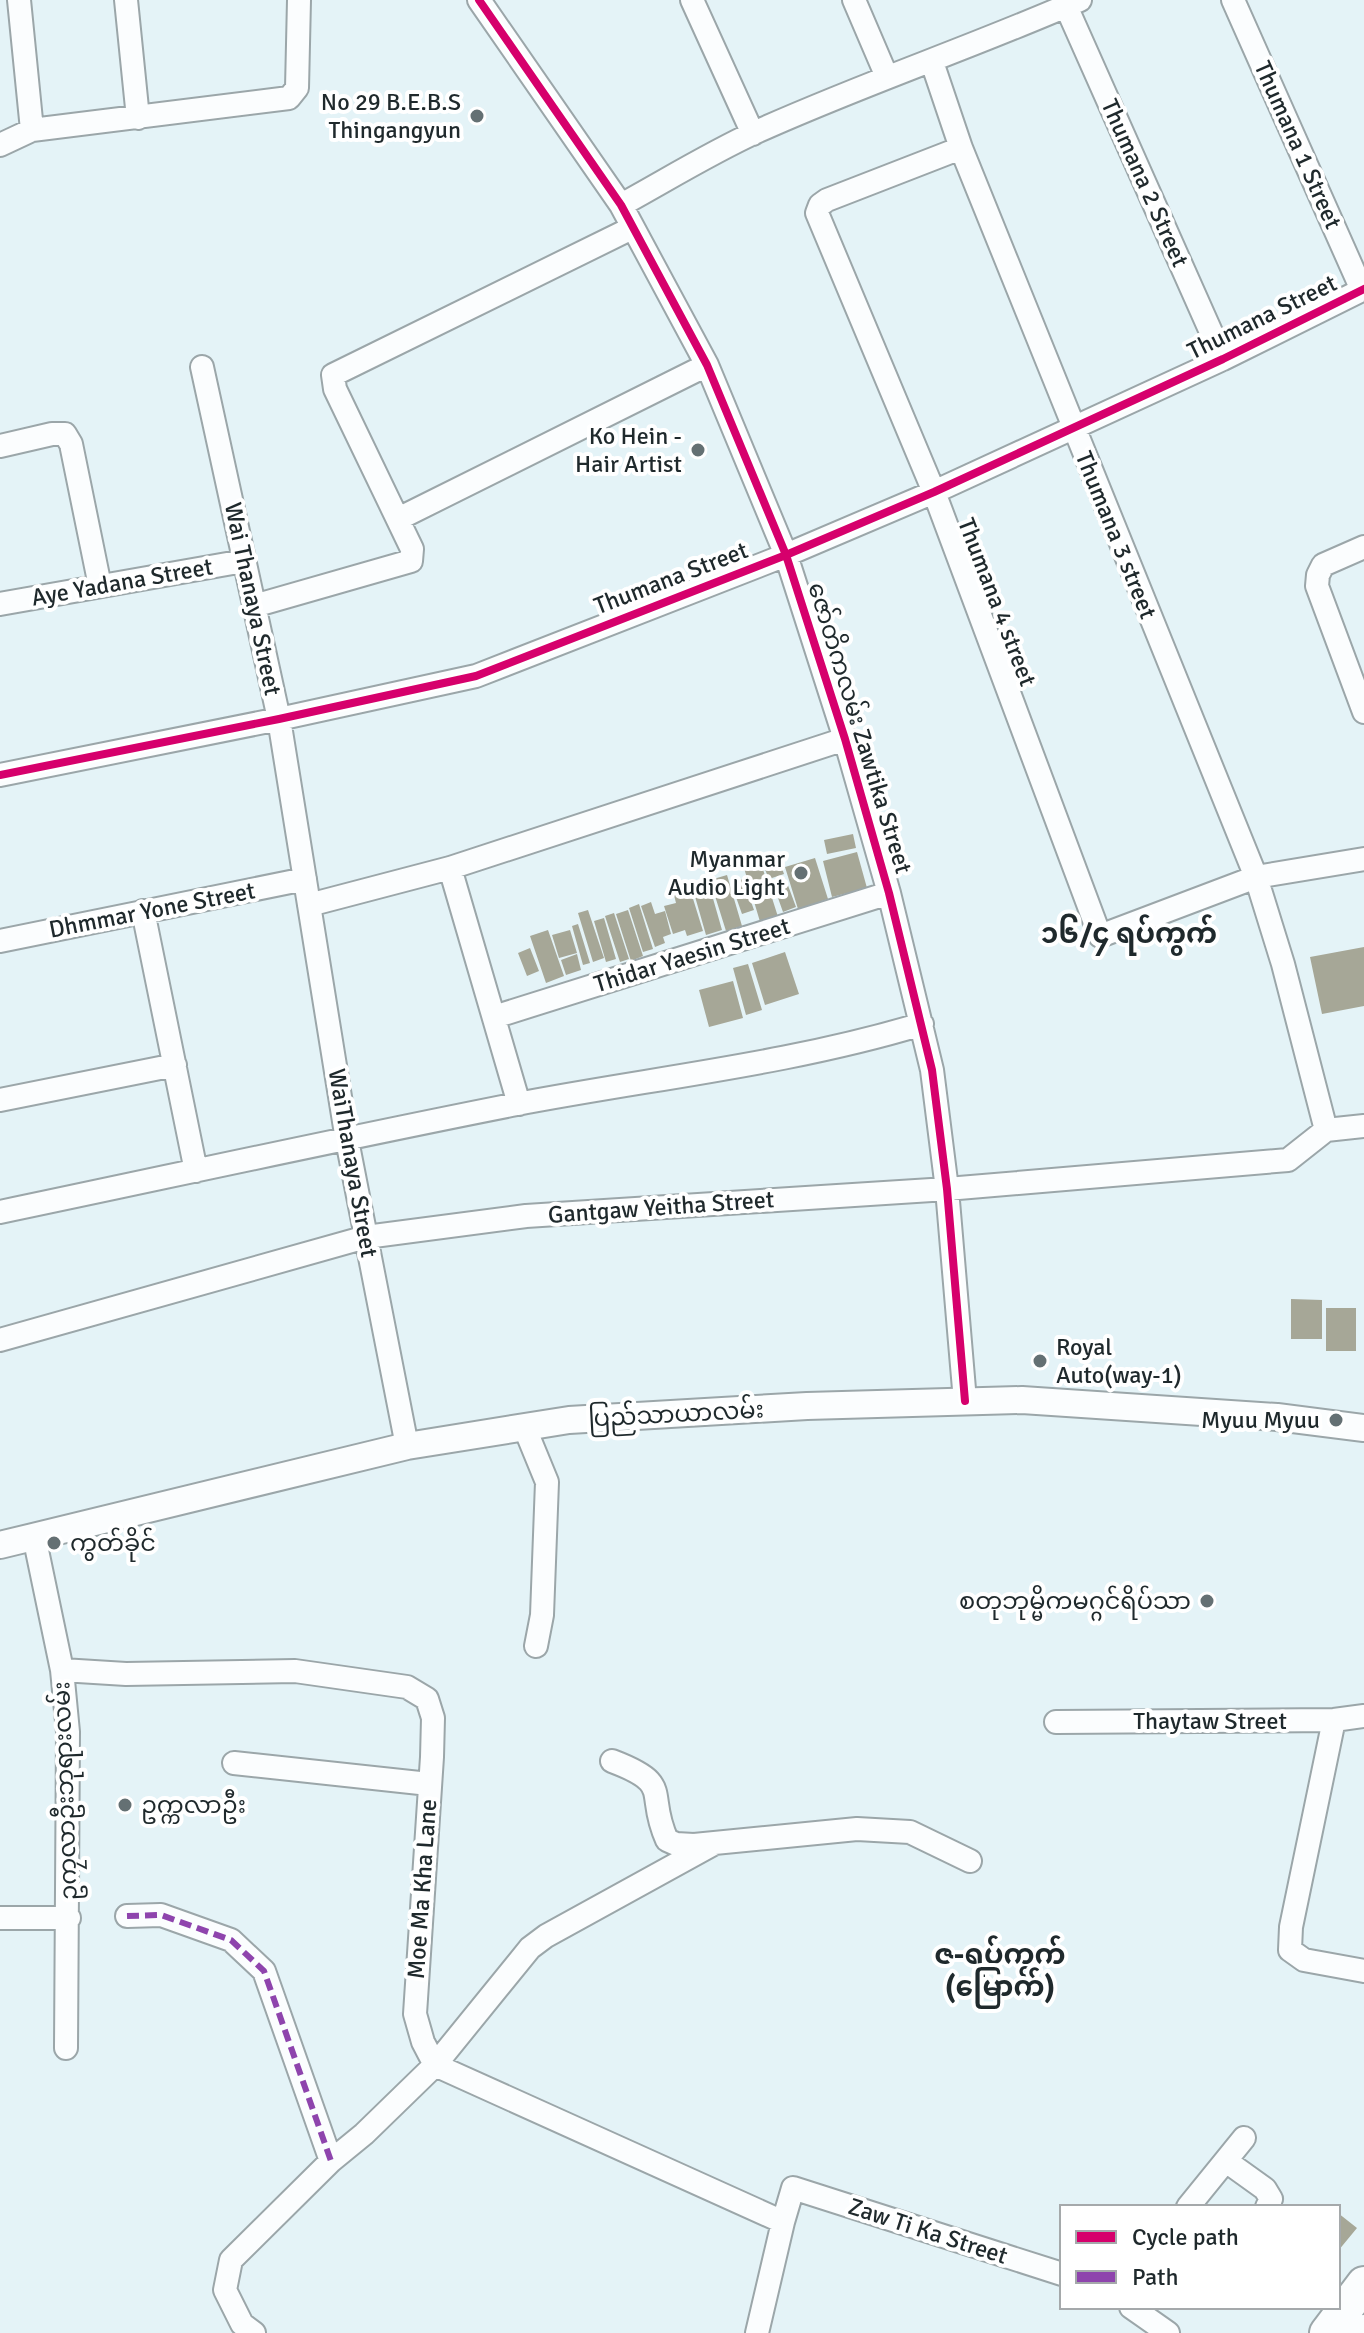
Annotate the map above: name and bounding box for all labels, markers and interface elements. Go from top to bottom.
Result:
street label: Thumana 1 Street [1248,56,1348,234]
place label: No 29 B.E.B.S Thingangyun [321,87,461,145]
street label: Thumana 2 Street [1095,94,1195,272]
marker: No 29 B.E.B.S Thingangyun [468,107,486,125]
street label: Thumana Street [1182,268,1342,366]
place label: Ko Hein - Hair Artist [575,421,682,479]
marker: Ko Hein - Hair Artist [689,441,707,459]
street label: Thumana 3 street [1069,447,1163,623]
street label: Wai Thanaya Street [218,500,288,698]
street label: Thumana 4 street [951,514,1043,690]
street label: Thumana Street [590,535,752,621]
street label: Aye Yadana Street [29,551,215,613]
street label: ဇော်တိကလမ်း Zawtika Street [801,579,920,877]
place label: Myanmar Audio Light [668,844,785,902]
marker: Myanmar Audio Light [792,864,810,882]
street label: Dhmmar Yone Street [46,875,258,945]
street label: Thidar Yaesin Street [590,911,794,999]
district label: ၁၆/၄ ရပ်ကွက် [1041,913,1217,956]
street label: WaiThanaya Street [322,1066,384,1260]
street label: Gantgaw Yeitha Street [547,1184,775,1230]
place label: Royal Auto(way-1) [1056,1332,1182,1390]
marker: Royal Auto(way-1) [1031,1352,1049,1370]
street label: ပြည်သာယာလမ်း [587,1393,765,1438]
place label: Myuu Myuu [1201,1405,1320,1435]
marker: Myuu Myuu [1327,1411,1345,1429]
place label: ကွတ်ခိုင် [70,1527,156,1562]
marker: ကွတ်ခိုင် [45,1534,63,1552]
place label: စတုဘုမ္မိကမဂ္ဂင်ရိပ်သာ [959,1585,1191,1622]
marker: စတုဘုမ္မိကမဂ္ဂင်ရိပ်သာ [1198,1592,1216,1610]
street label: ဥကၠလာဦးဘုရားလမ်း [45,1681,88,1901]
street label: Thaytaw Street [1133,1706,1287,1736]
place label: ဥက္ကလာဦး [141,1789,246,1824]
marker: ဥက္ကလာဦး [116,1796,134,1814]
street label: Moe Ma Kha Lane [401,1798,443,1980]
district label: ဇ-ရပ်ကွက် (မြောက်) [934,1935,1066,2009]
street label: Zaw Ti Ka Street [845,2191,1011,2271]
legend [1060,2205,1340,2309]
text: Cycle path [1132,2222,1239,2252]
text: Path [1132,2262,1178,2292]

